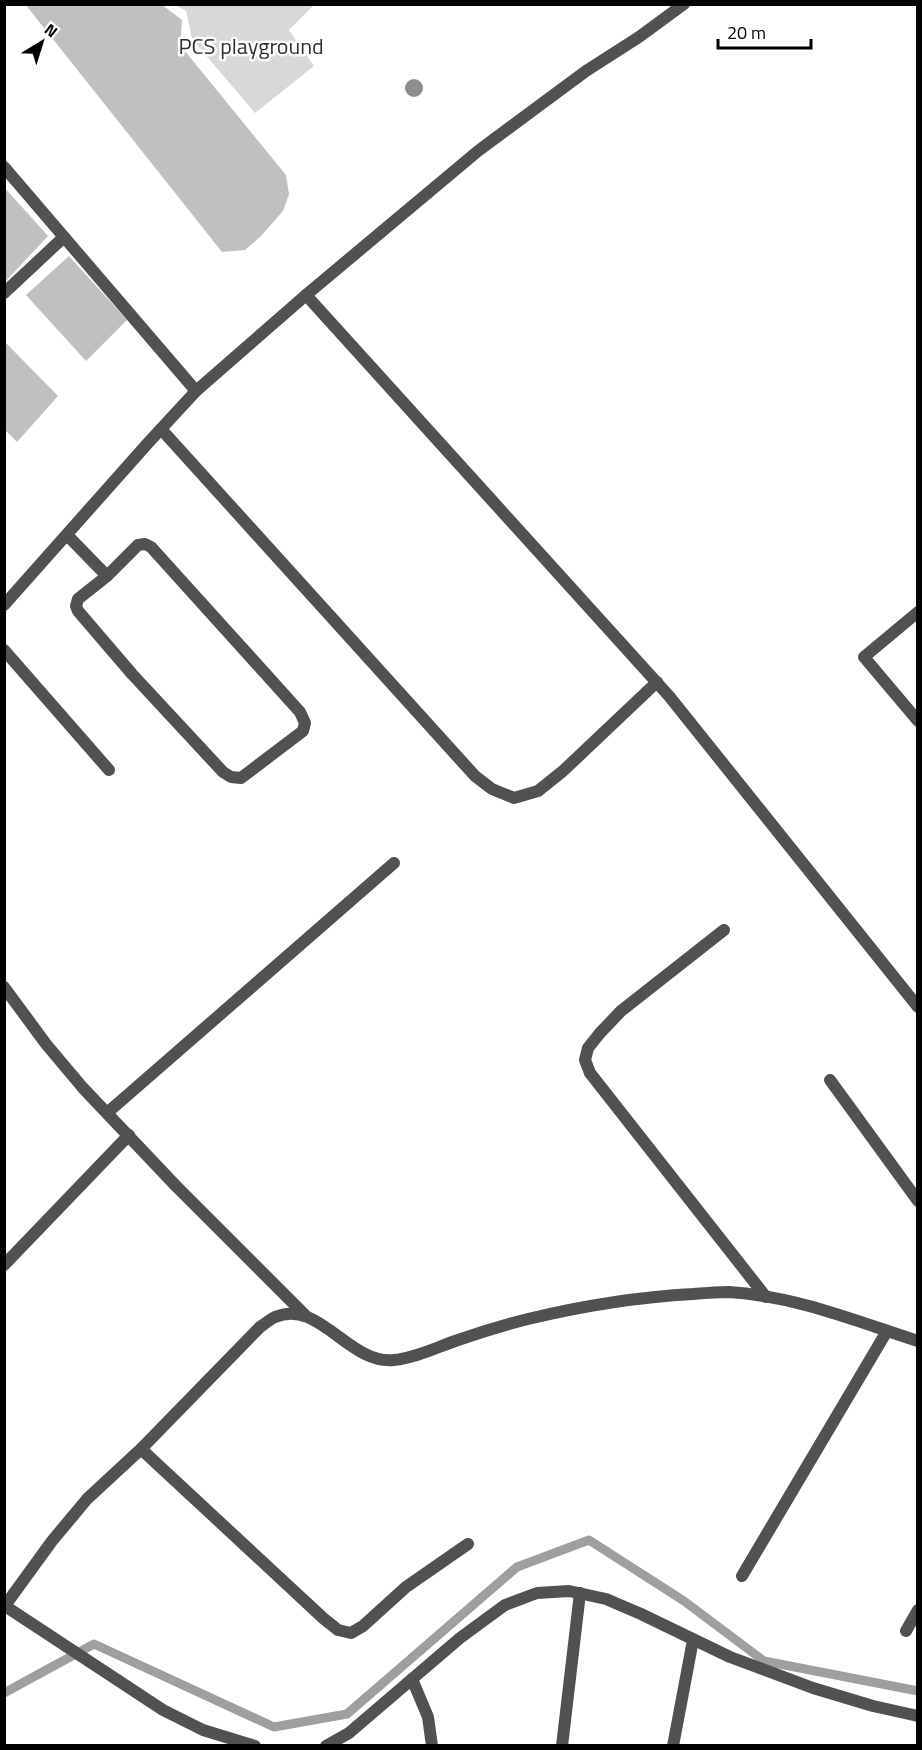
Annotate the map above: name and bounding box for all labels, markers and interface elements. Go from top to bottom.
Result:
north arrow [12,12,72,72]
scale bar [718,12,811,50]
text: N [39,17,63,43]
text: 20 m [727,19,766,46]
park label: PCS playground [178,29,324,63]

